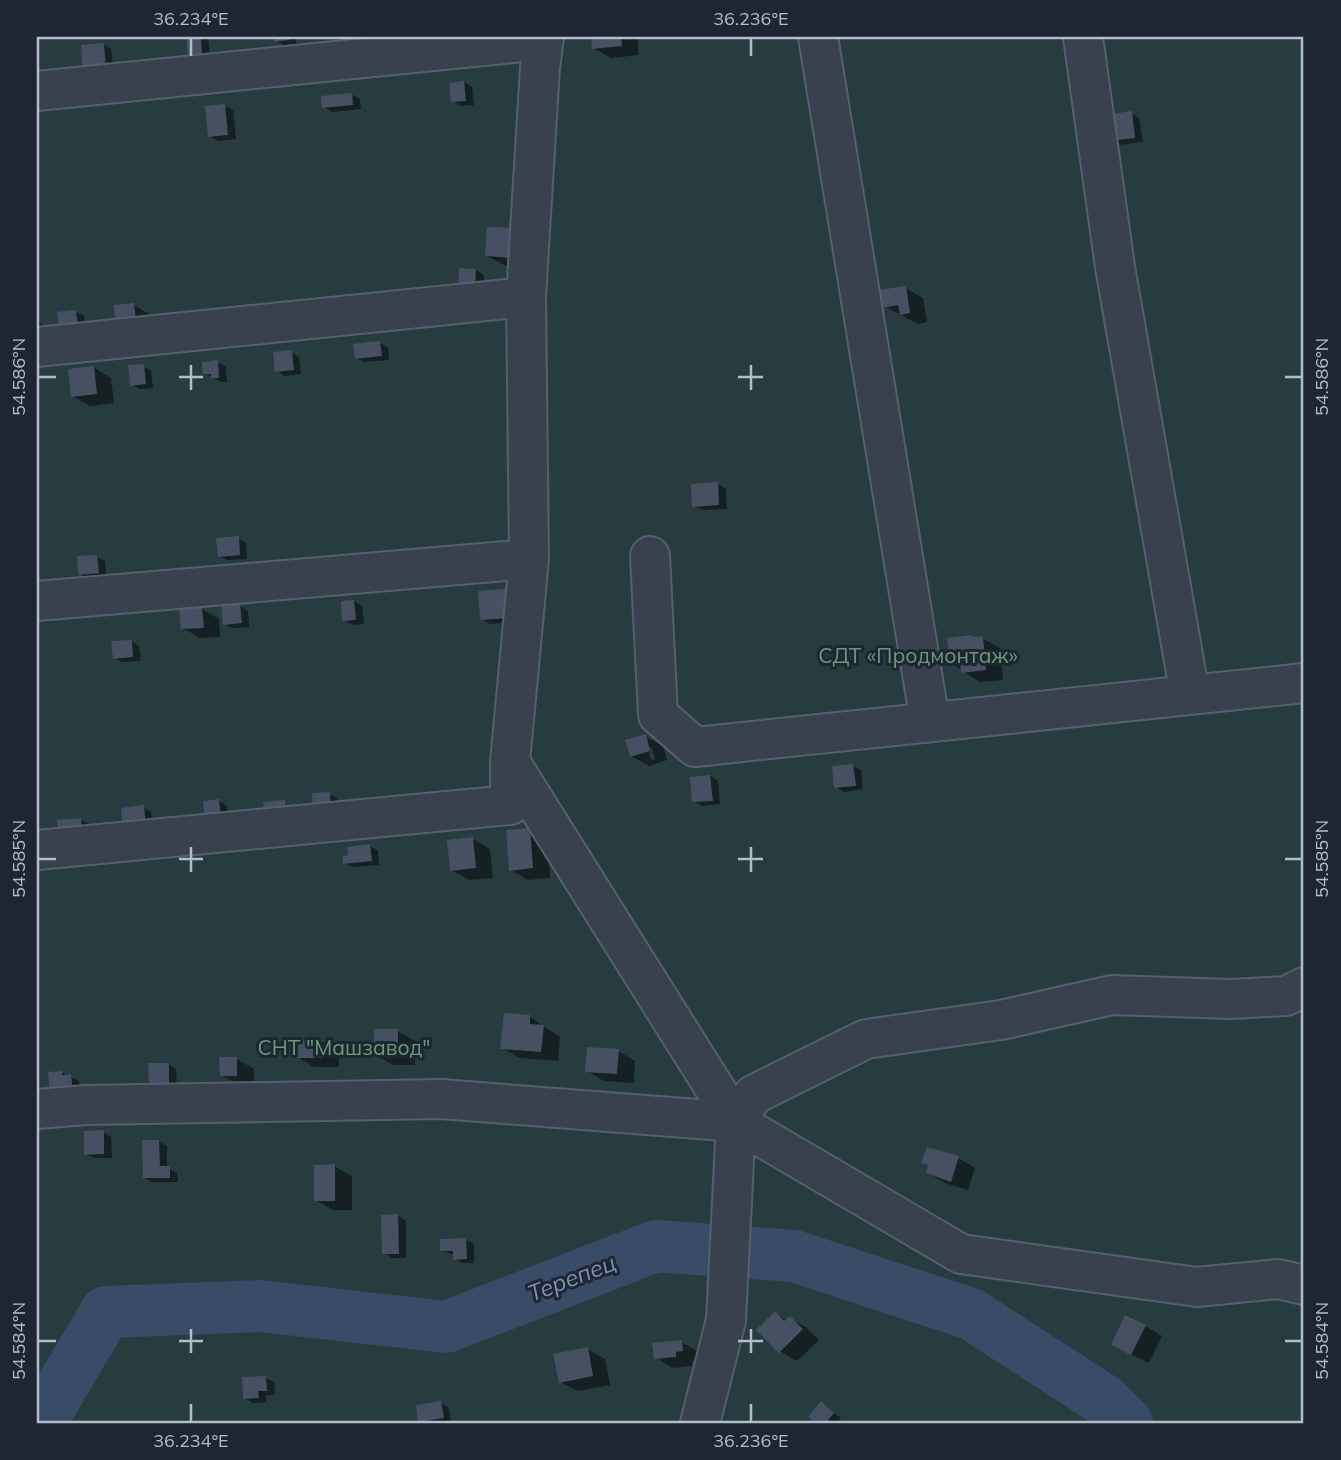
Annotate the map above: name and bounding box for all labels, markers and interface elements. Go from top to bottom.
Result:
text: 36.234°E [153,7,229,30]
text: 36.236°E [713,7,789,30]
text: 54.586°N [7,338,30,416]
text: 54.586°N [1310,338,1333,416]
park label: СДТ «Продмонтаж» [818,642,1018,668]
text: 54.585°N [7,820,30,898]
text: 54.585°N [1310,820,1333,898]
park label: СНТ "Машзавод" [257,1034,431,1060]
water label: Терепец [524,1247,620,1308]
text: 54.584°N [7,1302,30,1380]
text: 54.584°N [1310,1302,1333,1380]
text: 36.234°E [153,1429,229,1452]
text: 36.236°E [713,1429,789,1452]

